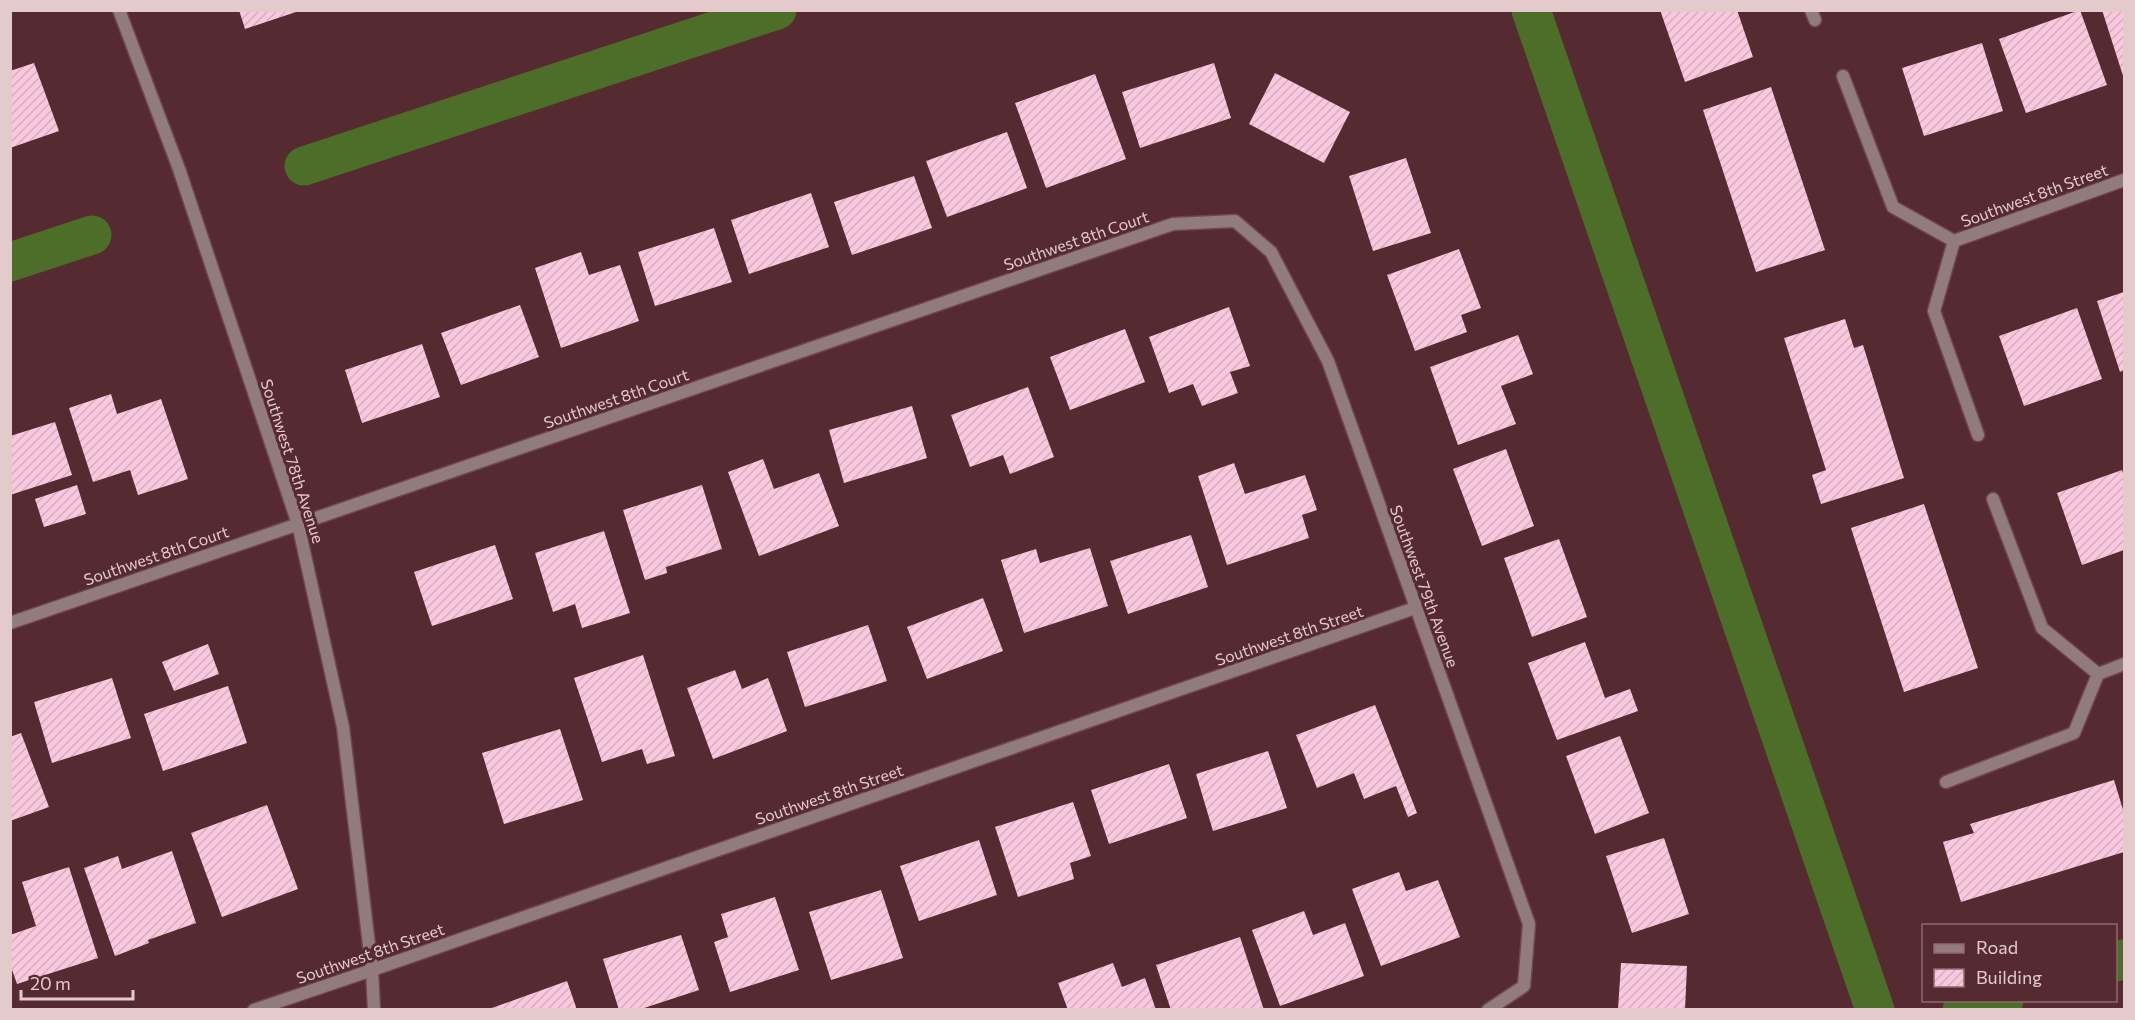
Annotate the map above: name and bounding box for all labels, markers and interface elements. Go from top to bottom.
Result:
street label: Southwest 8th Street [1958,159,2110,230]
street label: Southwest 8th Court [1001,206,1151,274]
street label: Southwest 8th Court [541,364,691,432]
street label: Southwest 78th Avenue [257,377,329,545]
street label: Southwest 79th Avenue [1387,502,1463,670]
street label: Southwest 8th Court [81,521,231,589]
street label: Southwest 8th Street [1213,601,1366,669]
street label: Southwest 8th Street [753,760,906,828]
street label: Southwest 8th Street [294,919,447,987]
legend [1922,924,2117,1002]
text: Road [1976,936,2018,958]
scale bar [21,963,134,1001]
text: Building [1976,966,2042,988]
text: 20 m [30,972,71,994]

